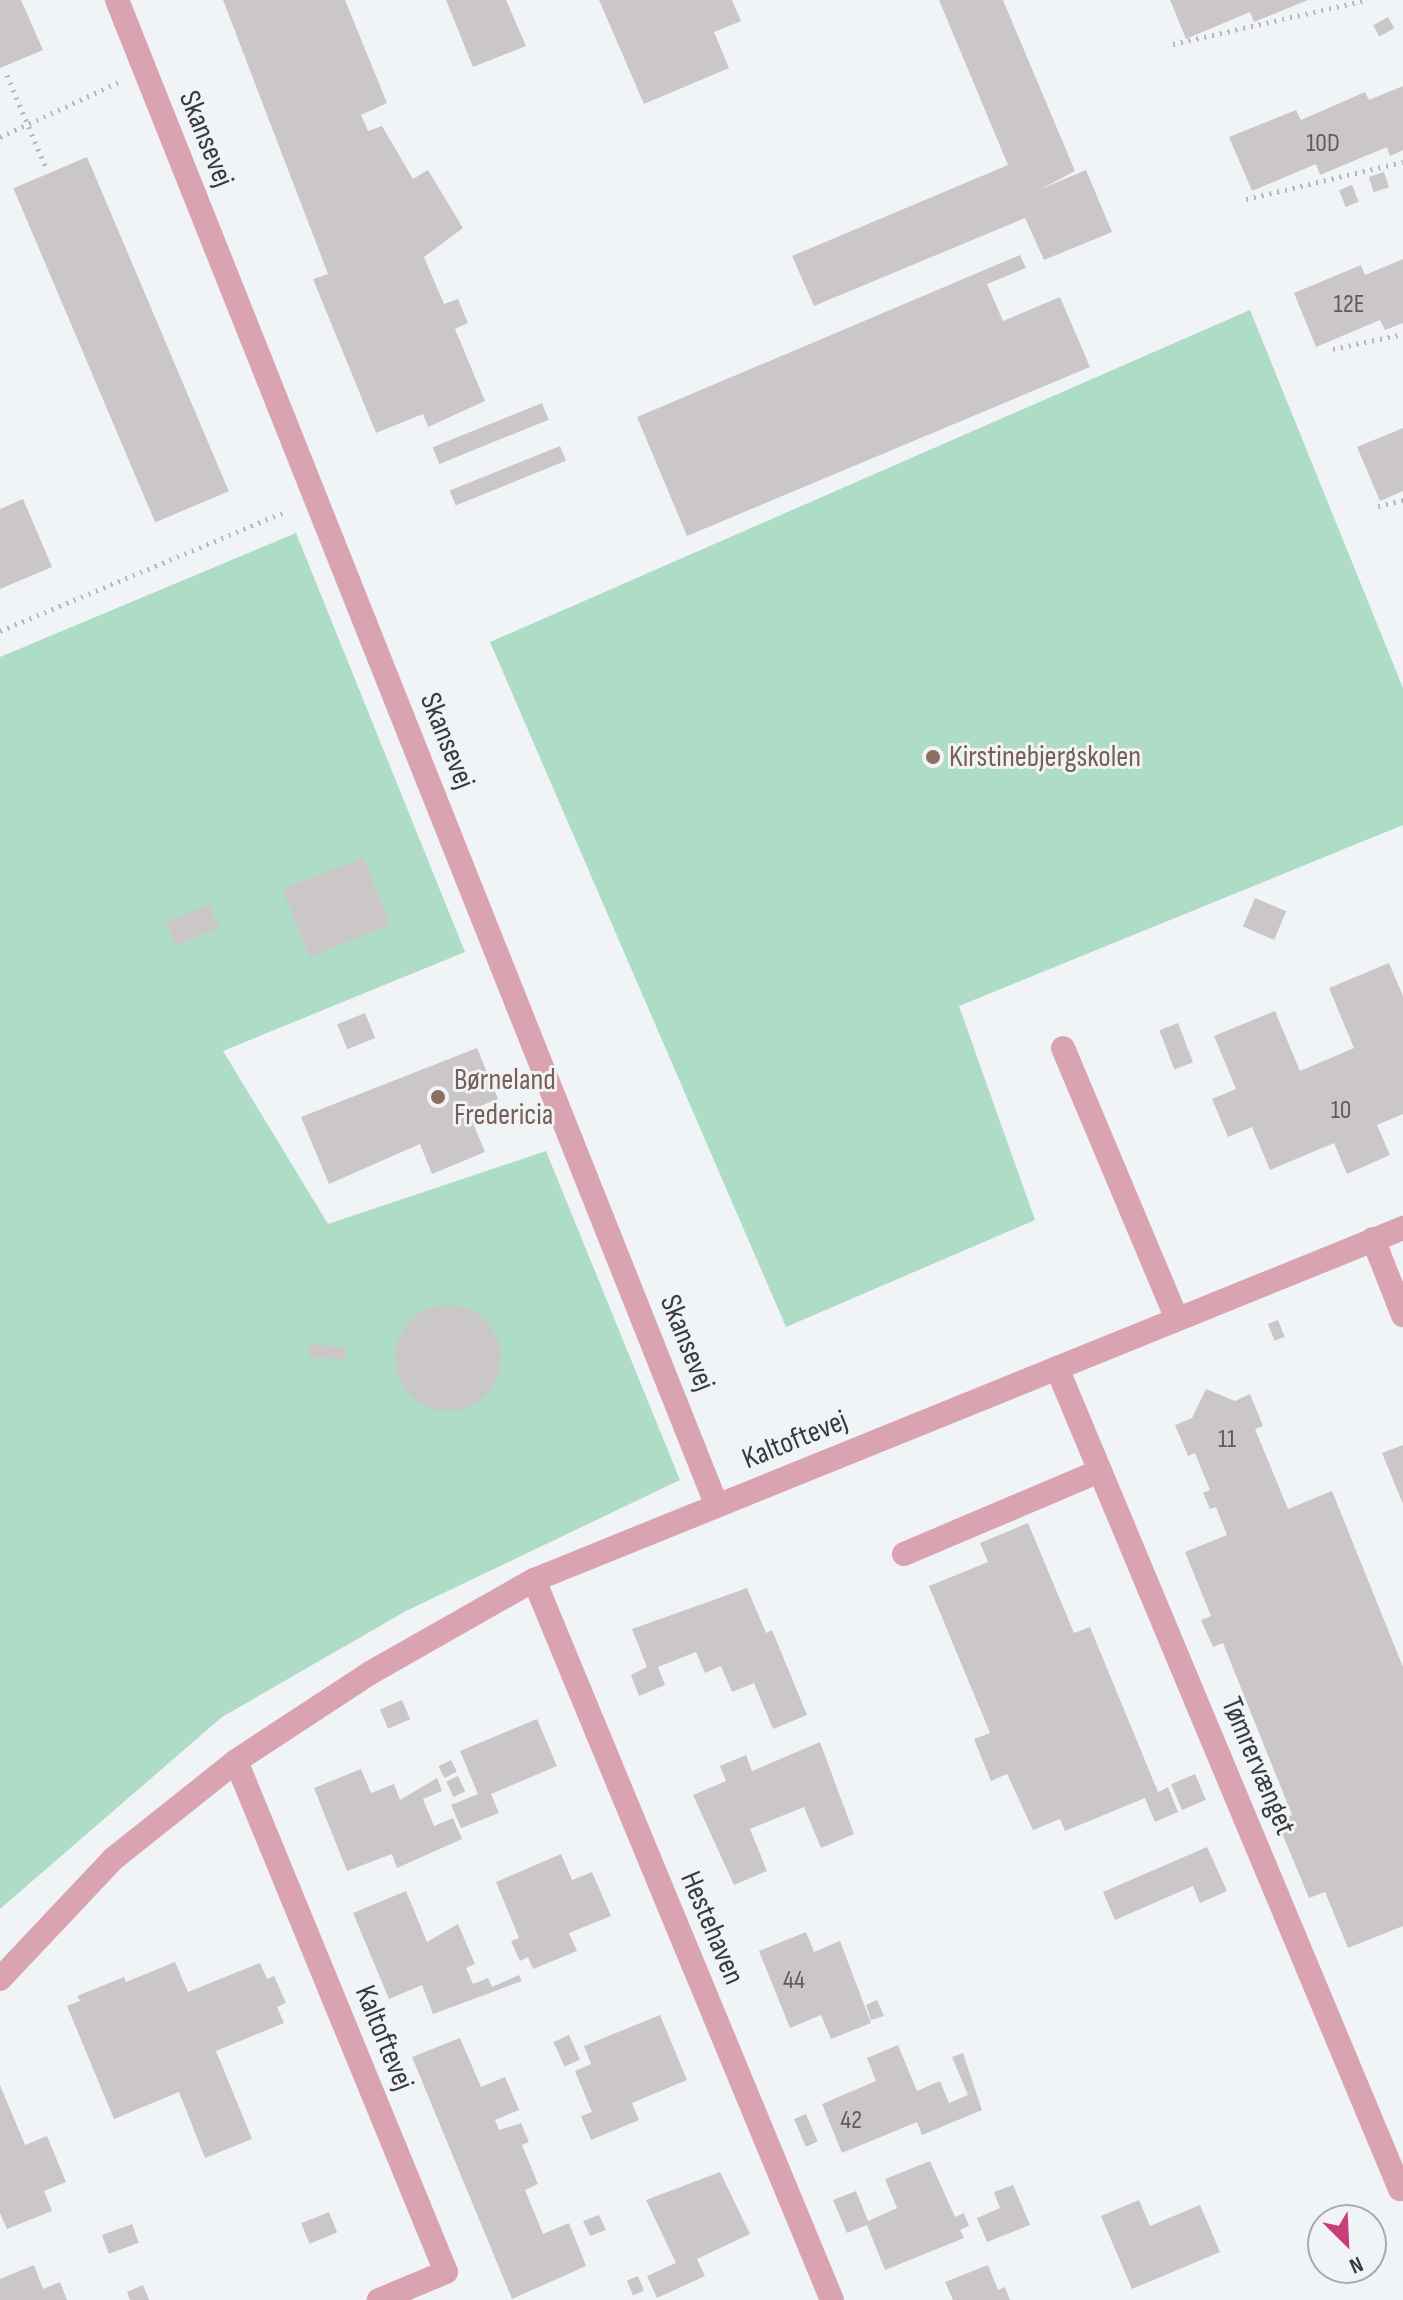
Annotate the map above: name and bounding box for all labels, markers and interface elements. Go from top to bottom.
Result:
street label: Skansevej [171,86,241,192]
house number: 10D [1306,128,1340,160]
house number: 12E [1334,289,1364,321]
street label: Skansevej [412,688,482,794]
place label: Kirstinebjergskolen [949,739,1141,775]
marker: Kirstinebjergskolen [924,748,942,766]
place label: Børneland Fredericia [454,1062,556,1132]
marker: Børneland Fredericia [429,1088,447,1106]
house number: 10 [1331,1095,1351,1127]
street label: Skansevej [652,1290,722,1396]
street label: Kaltoftevej [737,1403,853,1477]
house number: 11 [1218,1424,1236,1456]
street label: Tømrervænget [1213,1692,1303,1840]
street label: Hestehaven [672,1866,752,1990]
house number: 44 [783,1965,805,1997]
street label: Kaltoftevej [347,1980,421,2096]
house number: 42 [840,2105,862,2137]
north arrow [1307,2204,1387,2284]
text: N [1345,2250,1367,2279]

